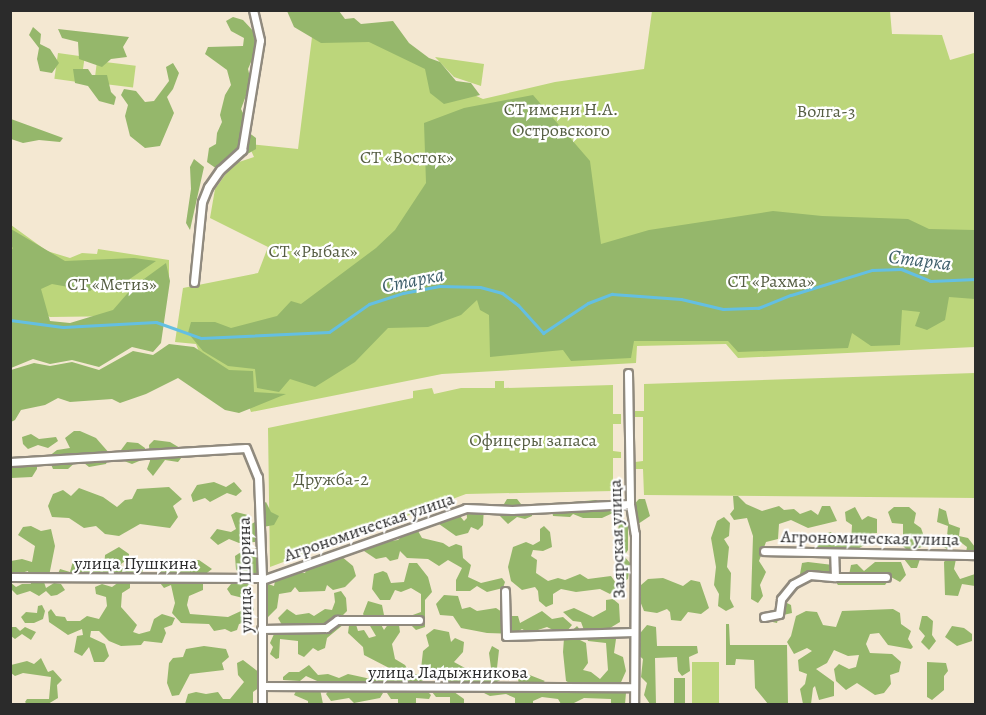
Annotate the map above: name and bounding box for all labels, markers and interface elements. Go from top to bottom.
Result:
park label: СТ имени Н.А. Островского [504,99,618,142]
park label: Волга-3 [797,100,855,122]
park label: СТ «Восток» [360,146,454,168]
park label: СТ «Рыбак» [269,240,357,262]
water label: Старка [887,244,953,276]
water label: Старка [380,262,446,298]
park label: СТ «Рахма» [727,270,815,292]
park label: СТ «Метиз» [67,273,157,295]
park label: Офицеры запаса [469,429,597,451]
park label: Дружба-2 [293,468,369,490]
street label: Заярская улица [604,479,630,599]
street label: Агрономическая улица [281,488,457,566]
street label: улица Шорина [233,517,257,633]
street label: Агрономическая улица [781,526,959,550]
street label: улица Пушкина [74,552,198,574]
street label: улица Ладыжникова [368,661,528,683]

